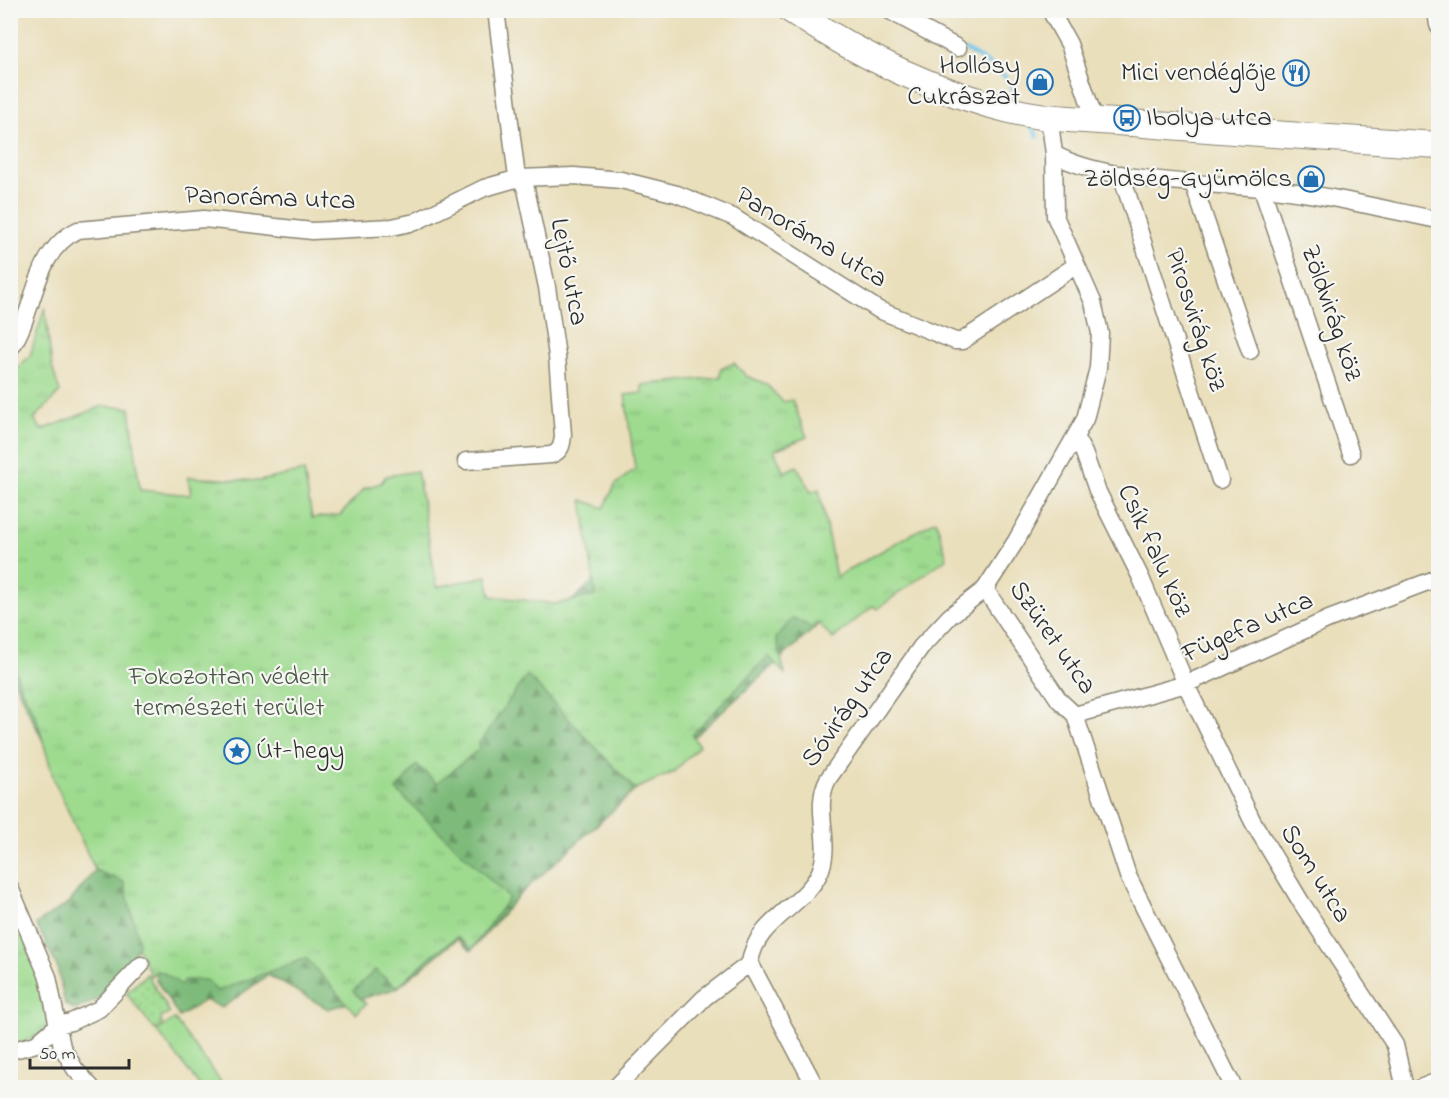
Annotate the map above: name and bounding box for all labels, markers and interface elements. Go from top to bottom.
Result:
place label: Hollósy Cukrászat [907,47,1020,117]
place label: Mici vendéglője [1121,54,1277,93]
restaurant icon: Mici vendéglője [1281,58,1311,88]
shop icon: Hollósy Cukrászat [1025,67,1055,97]
place label: Ibolya utca [1146,99,1272,138]
bus stop icon: Ibolya utca [1112,103,1142,133]
place label: Zöldség-Gyümölcs [1084,160,1292,199]
shop icon: Zöldség-Gyümölcs [1296,164,1326,194]
street label: Panoráma utca [184,177,356,221]
street label: Panoráma utca [728,177,894,299]
street label: Lejtő utca [539,215,597,329]
street label: Zöldvirág köz [1290,240,1373,387]
street label: Pirosvirág köz [1154,243,1237,397]
street label: Csík falu köz [1106,478,1202,625]
street label: Szüret utca [998,573,1106,703]
street label: Fügefa utca [1175,582,1320,675]
street label: Sóvirág utca [792,640,904,776]
park label: Fokozottan védett természeti terület [128,658,329,728]
place label: Út-hegy [256,732,344,771]
place icon: Út-hegy [222,736,252,766]
street label: Som utca [1269,817,1361,931]
scale bar [30,1032,129,1070]
text: 50 m [39,1042,76,1068]

